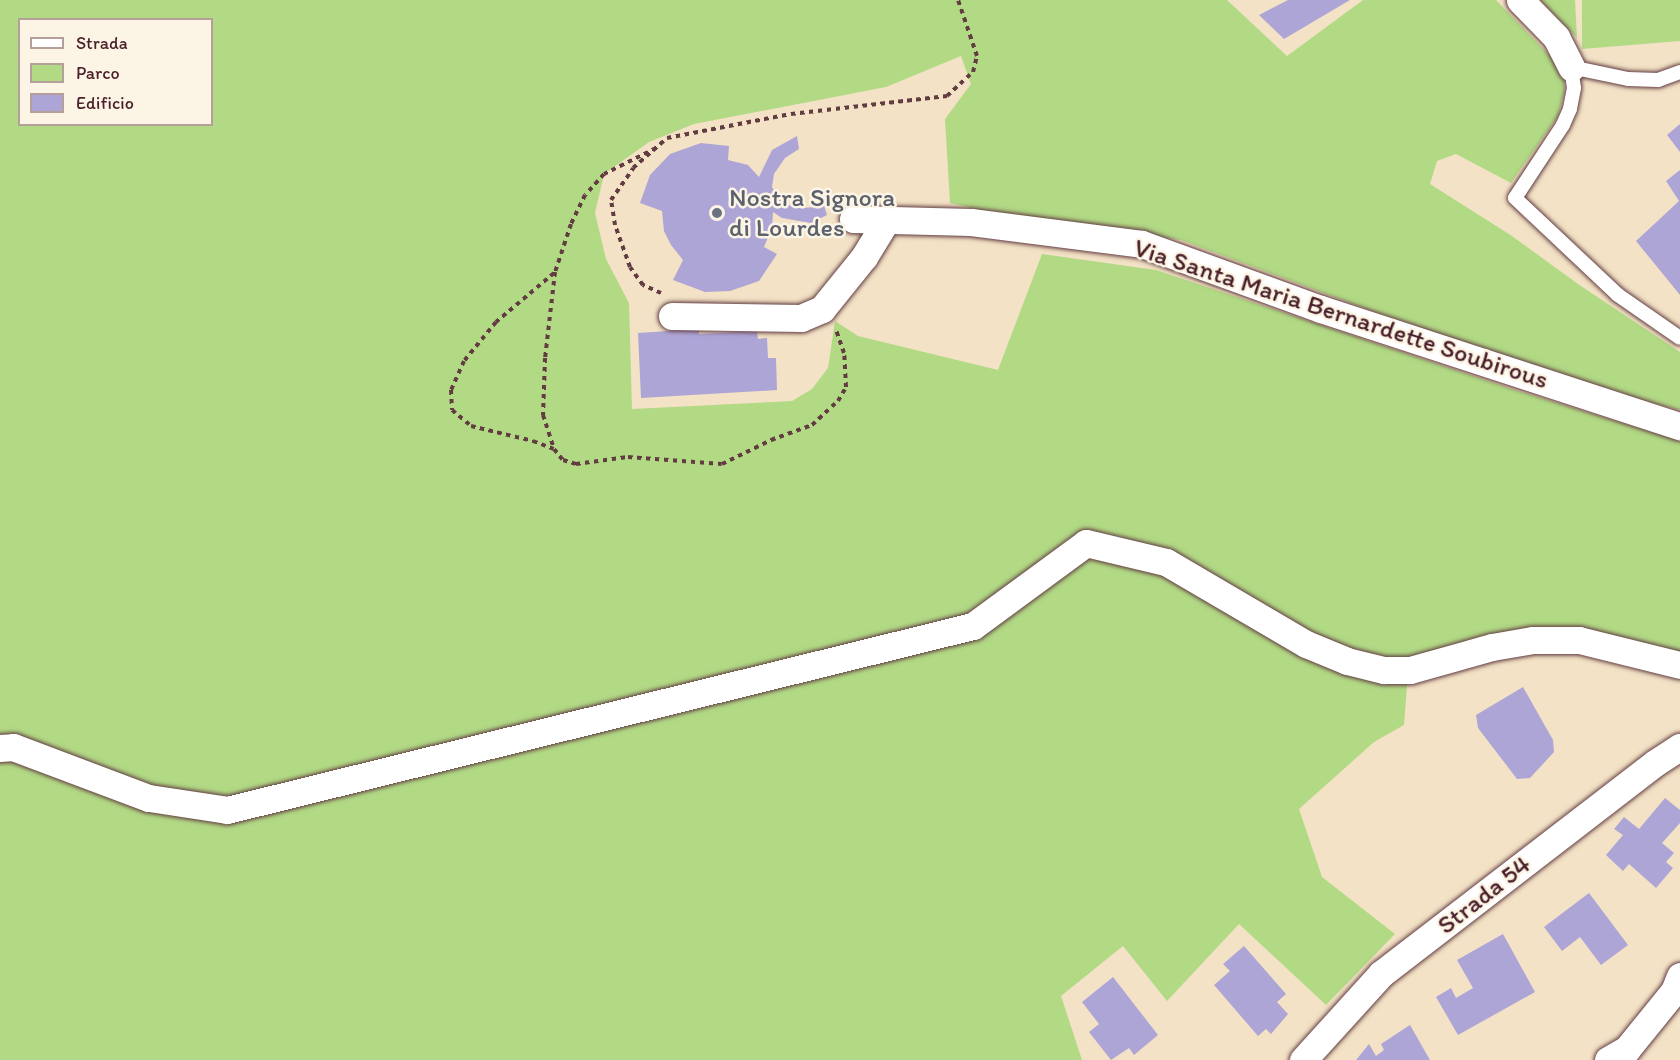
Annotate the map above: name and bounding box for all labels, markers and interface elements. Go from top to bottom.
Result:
legend [18,18,213,126]
text: Strada [76,32,128,54]
text: Parco [76,62,120,84]
text: Edificio [76,92,134,114]
place label: Nostra Signora di Lourdes [729,182,896,243]
marker: Nostra Signora di Lourdes [710,206,724,220]
street label: Via Santa Maria Bernardette Soubirous [1130,232,1552,396]
street label: Strada 54 [1431,849,1537,941]

